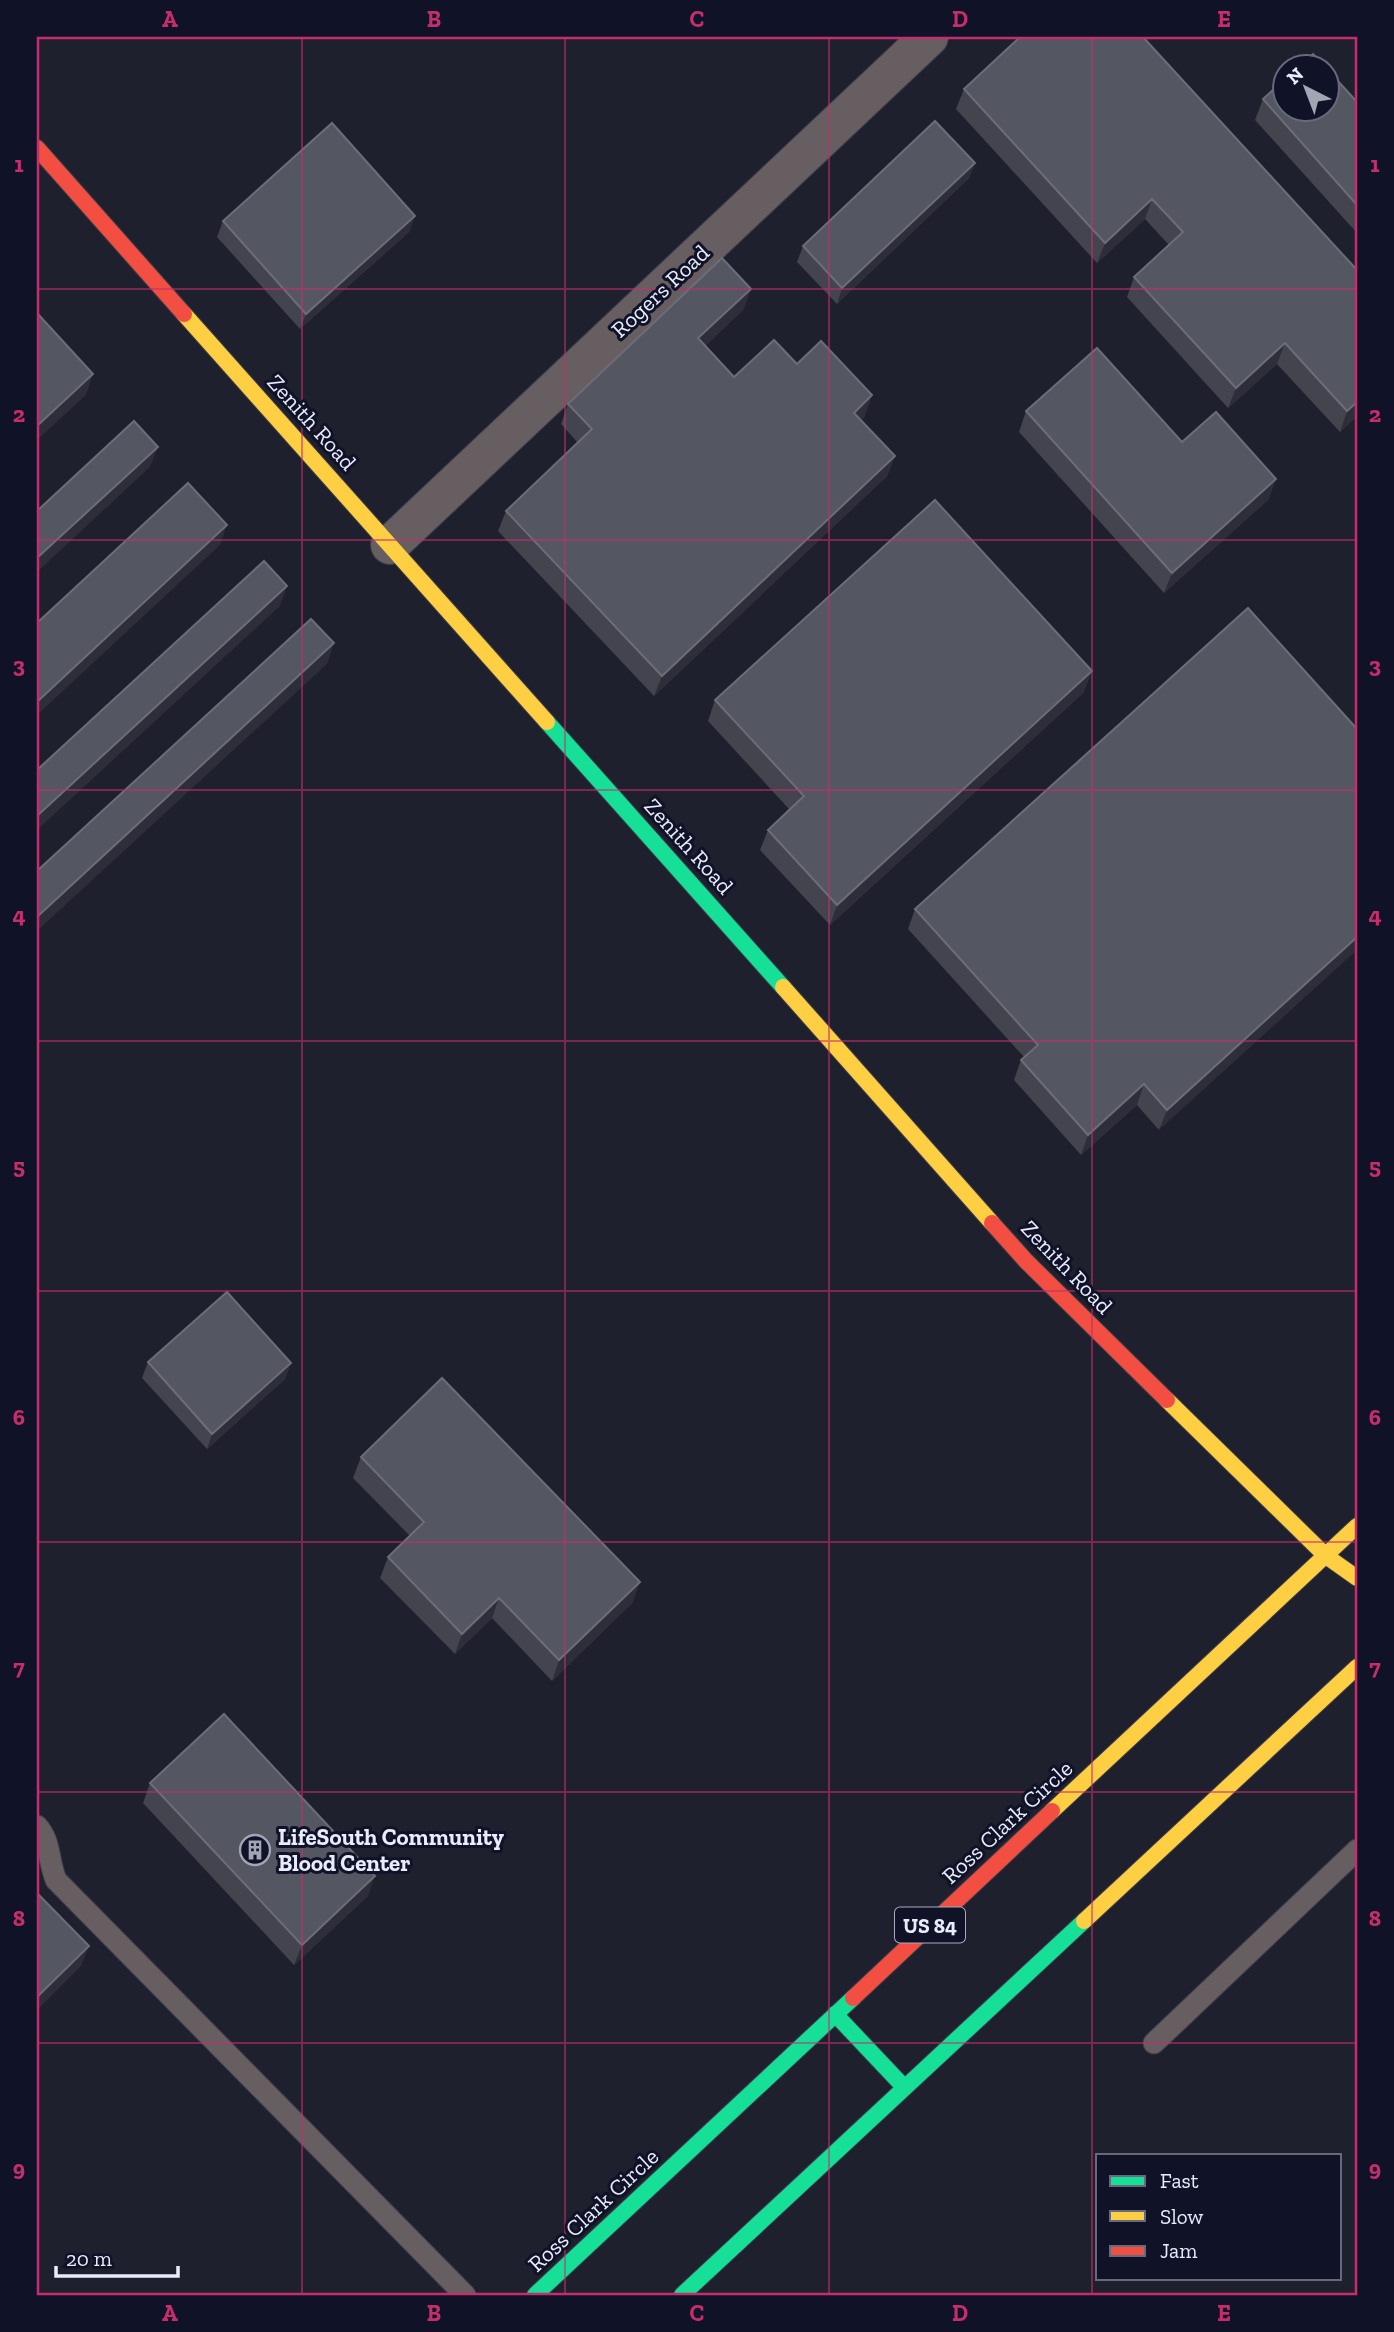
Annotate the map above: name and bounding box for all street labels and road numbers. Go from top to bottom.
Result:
street label: Rogers Road [605,238,715,343]
street label: Zenith Road [262,368,363,476]
street label: Zenith Road [639,792,740,900]
street label: Zenith Road [1015,1214,1119,1320]
street label: Ross Clark Circle [936,1754,1078,1890]
road number: US 84 [895,1908,965,1942]
street label: Ross Clark Circle [522,2142,664,2278]

